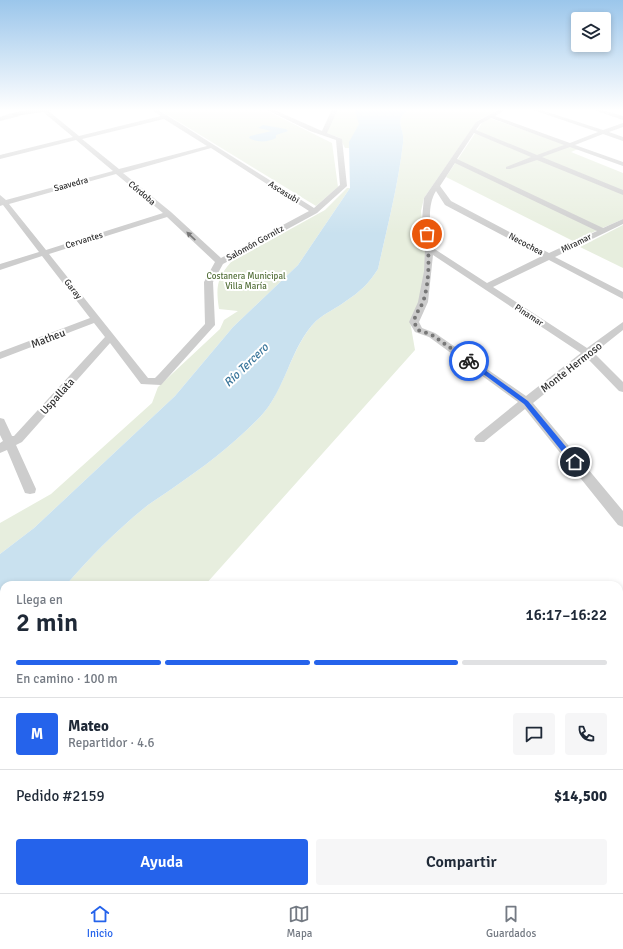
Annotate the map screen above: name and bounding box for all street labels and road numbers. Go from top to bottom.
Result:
street label: Saavedra [53,175,90,194]
street label: Córdoba [126,179,158,208]
street label: Ascasubi [266,179,301,206]
street label: Salomón Gornitz [225,223,286,264]
street label: Cervantes [64,230,104,251]
street label: Necochea [507,231,545,258]
street label: Miramar [559,231,594,256]
street label: Garay [61,277,84,302]
street label: Pinamar [512,302,546,329]
street label: Matheu [29,326,67,351]
street label: Monte Hermoso [538,339,605,395]
street label: Uspallata [38,375,77,417]

